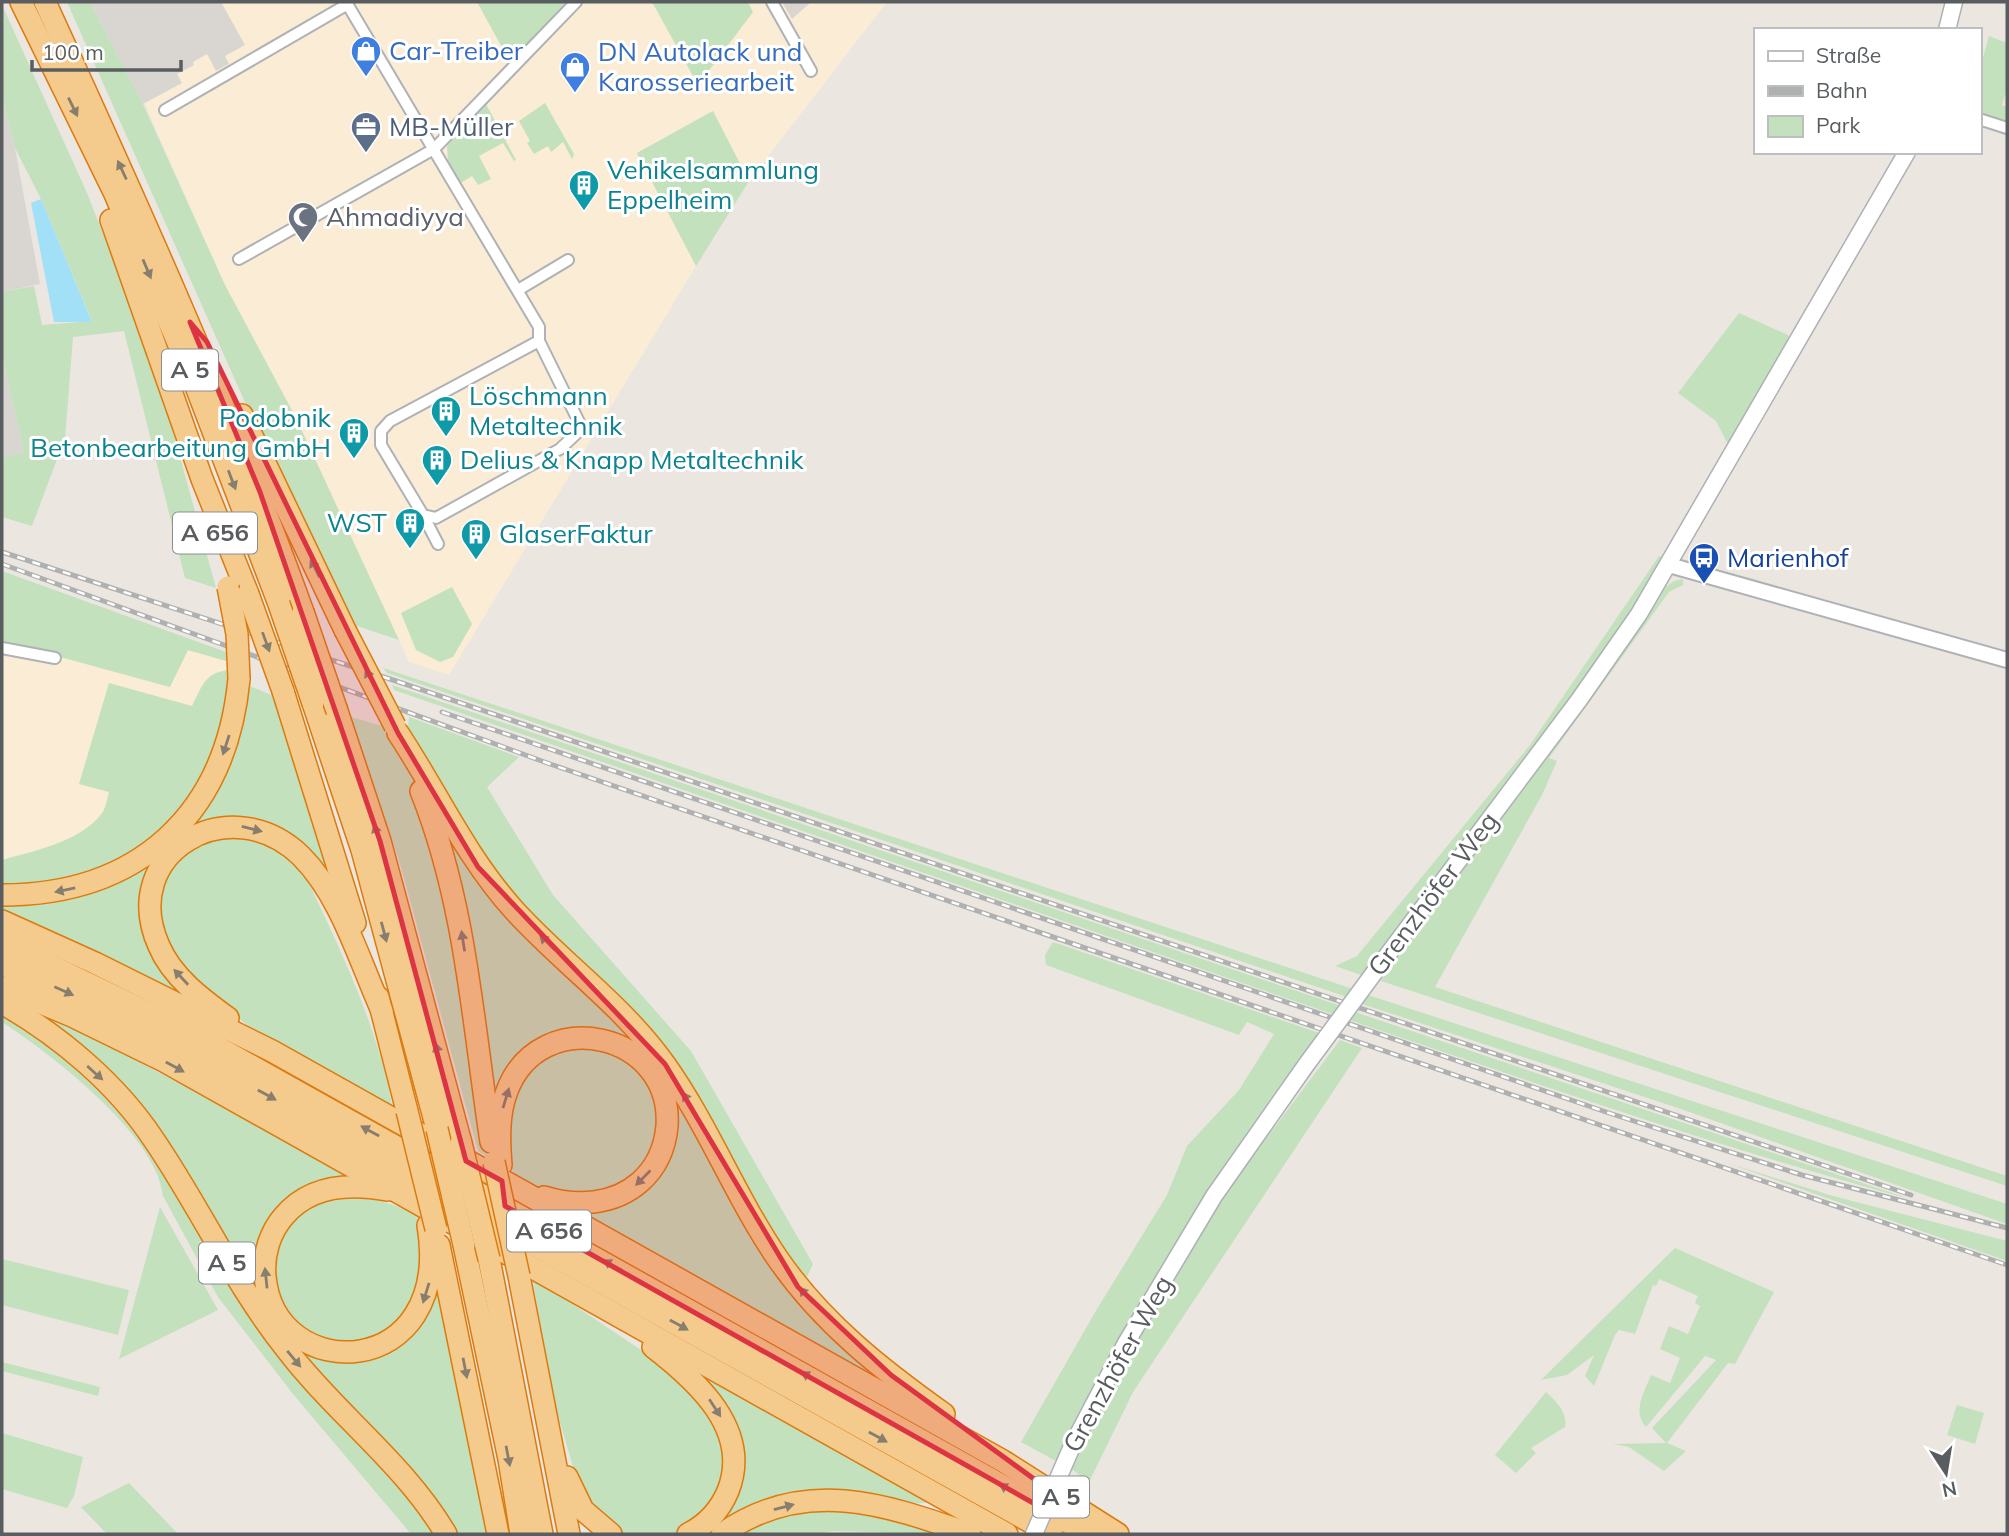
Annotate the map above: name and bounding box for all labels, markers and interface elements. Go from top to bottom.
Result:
scale bar [32,28,180,72]
legend [1754,28,1981,154]
shop icon: Car-Treiber [349,34,383,78]
place label: Car-Treiber [389,34,524,67]
place label: DN Autolack und Karosseriearbeit [598,35,802,98]
text: 100 m [42,39,104,65]
text: Straße [1816,42,1881,68]
shop icon: DN Autolack und Karosseriearbeit [558,50,592,94]
text: Bahn [1816,77,1868,103]
one-way arrow [67,97,78,117]
office icon: MB-Müller [349,110,383,154]
place label: MB-Müller [389,110,514,143]
text: Park [1816,112,1860,138]
place label: Vehikelsammlung Eppelheim [607,153,819,216]
one-way arrow [116,160,128,180]
building icon: Vehikelsammlung Eppelheim [567,168,601,212]
mosque icon: Ahmadiyya [286,200,320,244]
place label: Ahmadiyya [326,200,464,233]
one-way arrow [142,259,153,280]
road number: A 5 [162,349,218,390]
place label: Löschmann Metaltechnik [469,379,623,442]
building icon: Löschmann Metaltechnik [429,394,463,438]
place label: Podobnik Betonbearbeitung GmbH [30,401,332,464]
building icon: Podobnik Betonbearbeitung GmbH [337,416,371,460]
building icon: Delius & Knapp Metaltechnik [420,443,454,487]
place label: Delius & Knapp Metaltechnik [460,443,804,476]
one-way arrow [227,470,238,491]
place label: WST [327,506,387,539]
building icon: WST [393,506,427,550]
road number: A 656 [173,512,257,554]
building icon: GlaserFaktur [459,517,493,561]
place label: GlaserFaktur [499,517,653,550]
bus stop icon: Marienhof [1687,541,1721,585]
place label: Marienhof [1727,541,1850,574]
one-way arrow [310,558,321,578]
one-way arrow [260,632,271,653]
one-way arrow [365,668,376,688]
one-way arrow [220,735,231,756]
street label: Grenzhöfer Weg [1360,805,1505,982]
one-way arrow [372,823,382,844]
one-way arrow [241,824,263,835]
one-way arrow [54,885,76,896]
one-way arrow [379,921,390,943]
one-way arrow [457,930,468,952]
one-way arrow [538,933,555,950]
one-way arrow [173,968,189,986]
one-way arrow [54,986,75,997]
one-way arrow [432,1042,443,1064]
one-way arrow [165,1061,185,1073]
one-way arrow [87,1065,104,1080]
one-way arrow [501,1087,512,1108]
one-way arrow [257,1089,276,1101]
one-way arrow [682,1091,695,1110]
one-way arrow [360,1125,380,1137]
one-way arrow [635,1169,652,1186]
road number: A 656 [507,1210,591,1252]
road number: A 5 [199,1242,255,1283]
one-way arrow [602,1259,621,1271]
one-way arrow [260,1267,271,1289]
street label: Grenzhöfer Weg [1055,1270,1180,1458]
one-way arrow [421,1282,431,1303]
one-way arrow [798,1286,814,1304]
one-way arrow [669,1319,689,1331]
one-way arrow [286,1350,302,1368]
one-way arrow [460,1357,471,1379]
one-way arrow [800,1371,820,1383]
one-way arrow [708,1399,722,1417]
one-way arrow [868,1431,887,1443]
north arrow [1911,1438,1981,1508]
one-way arrow [503,1445,514,1467]
road number: A 5 [1033,1476,1089,1518]
text: N [1940,1476,1959,1503]
one-way arrow [998,1483,1018,1495]
one-way arrow [773,1501,795,1512]

